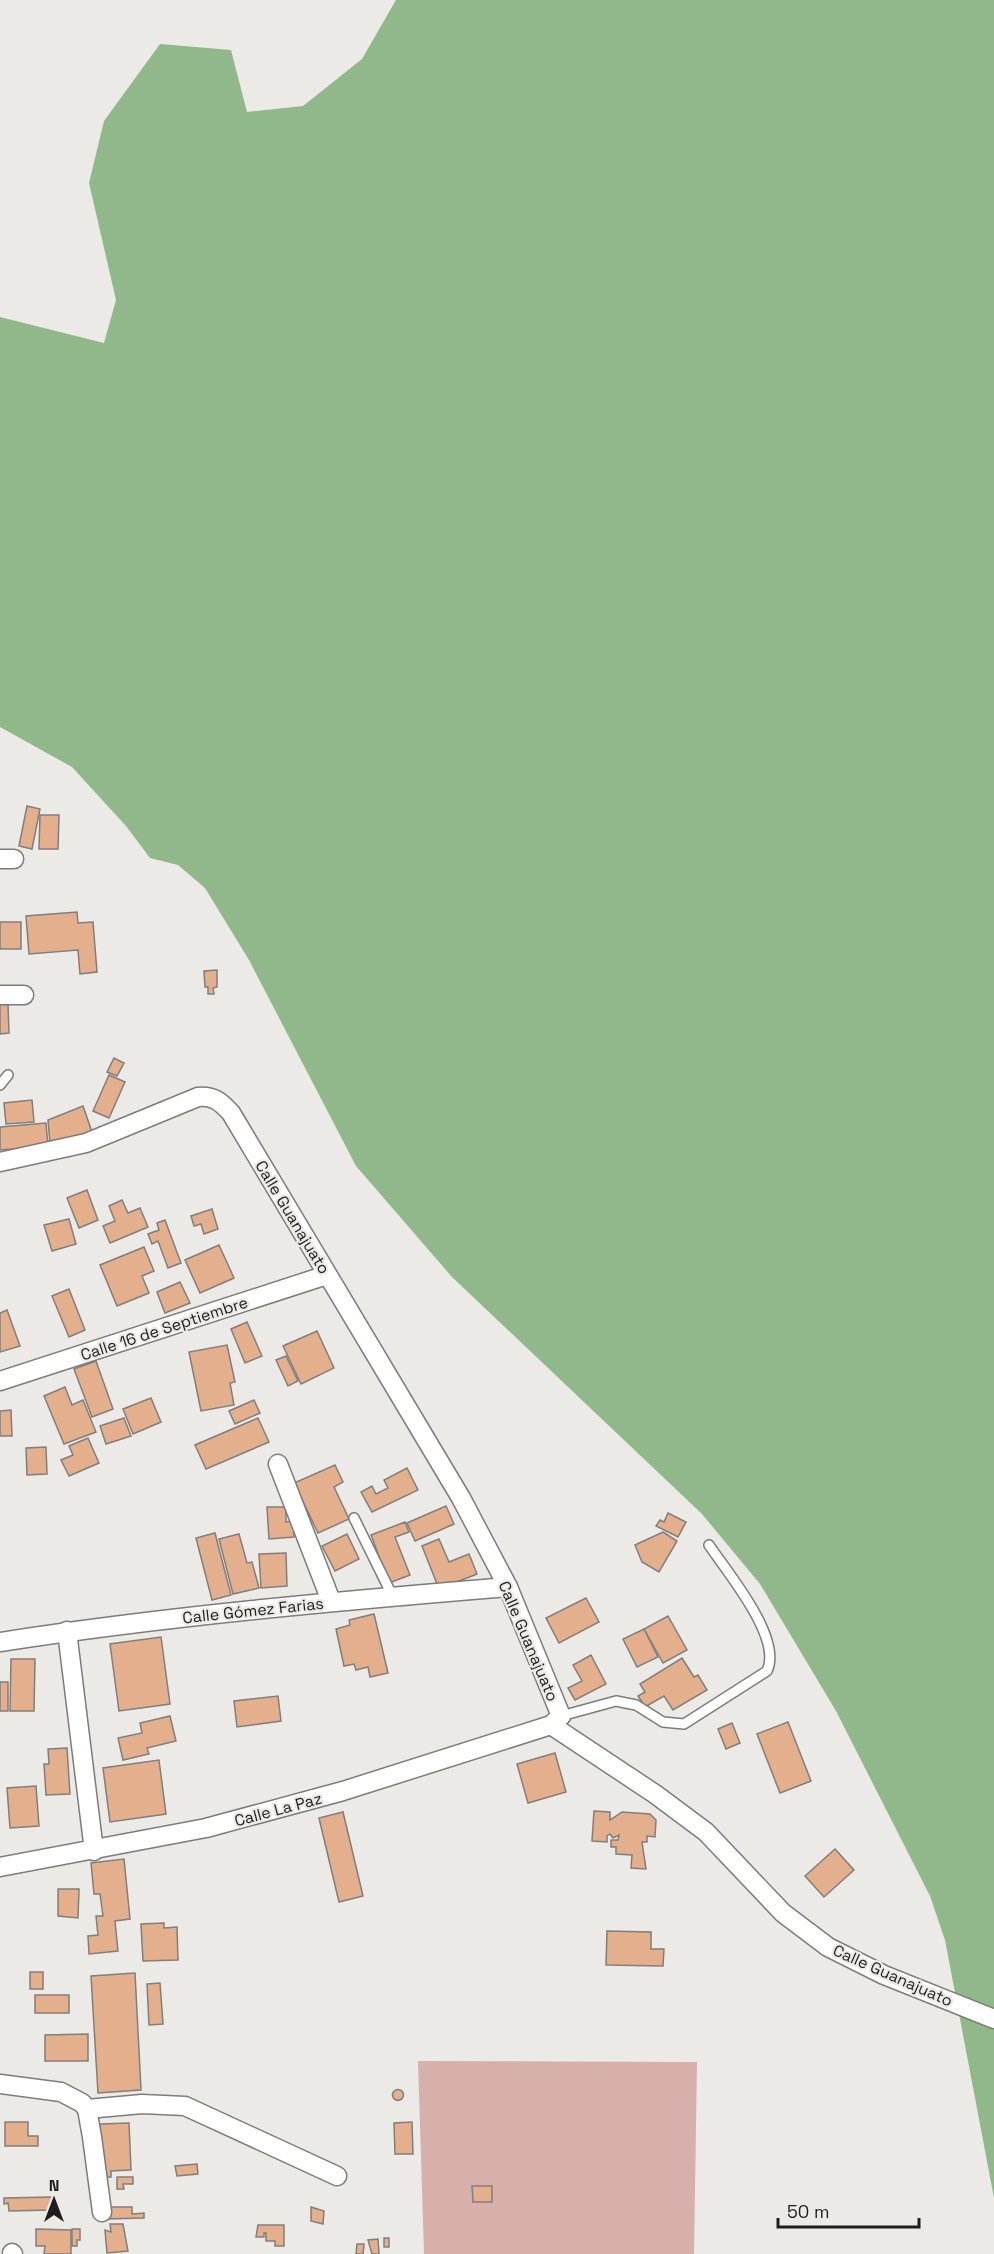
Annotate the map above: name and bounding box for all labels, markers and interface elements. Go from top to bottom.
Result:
street label: Calle Guanajuato [250,1157,335,1278]
street label: Calle 16 de Septiembre [78,1292,250,1365]
street label: Calle Guanajuato [494,1578,563,1705]
street label: Calle Gómez Farias [181,1593,325,1628]
street label: Calle La Paz [232,1788,324,1831]
street label: Calle Guanajuato [830,1940,956,2011]
north arrow [24,2170,84,2230]
text: N [49,2175,59,2196]
scale bar [778,2191,919,2229]
text: 50 m [787,2200,829,2223]

